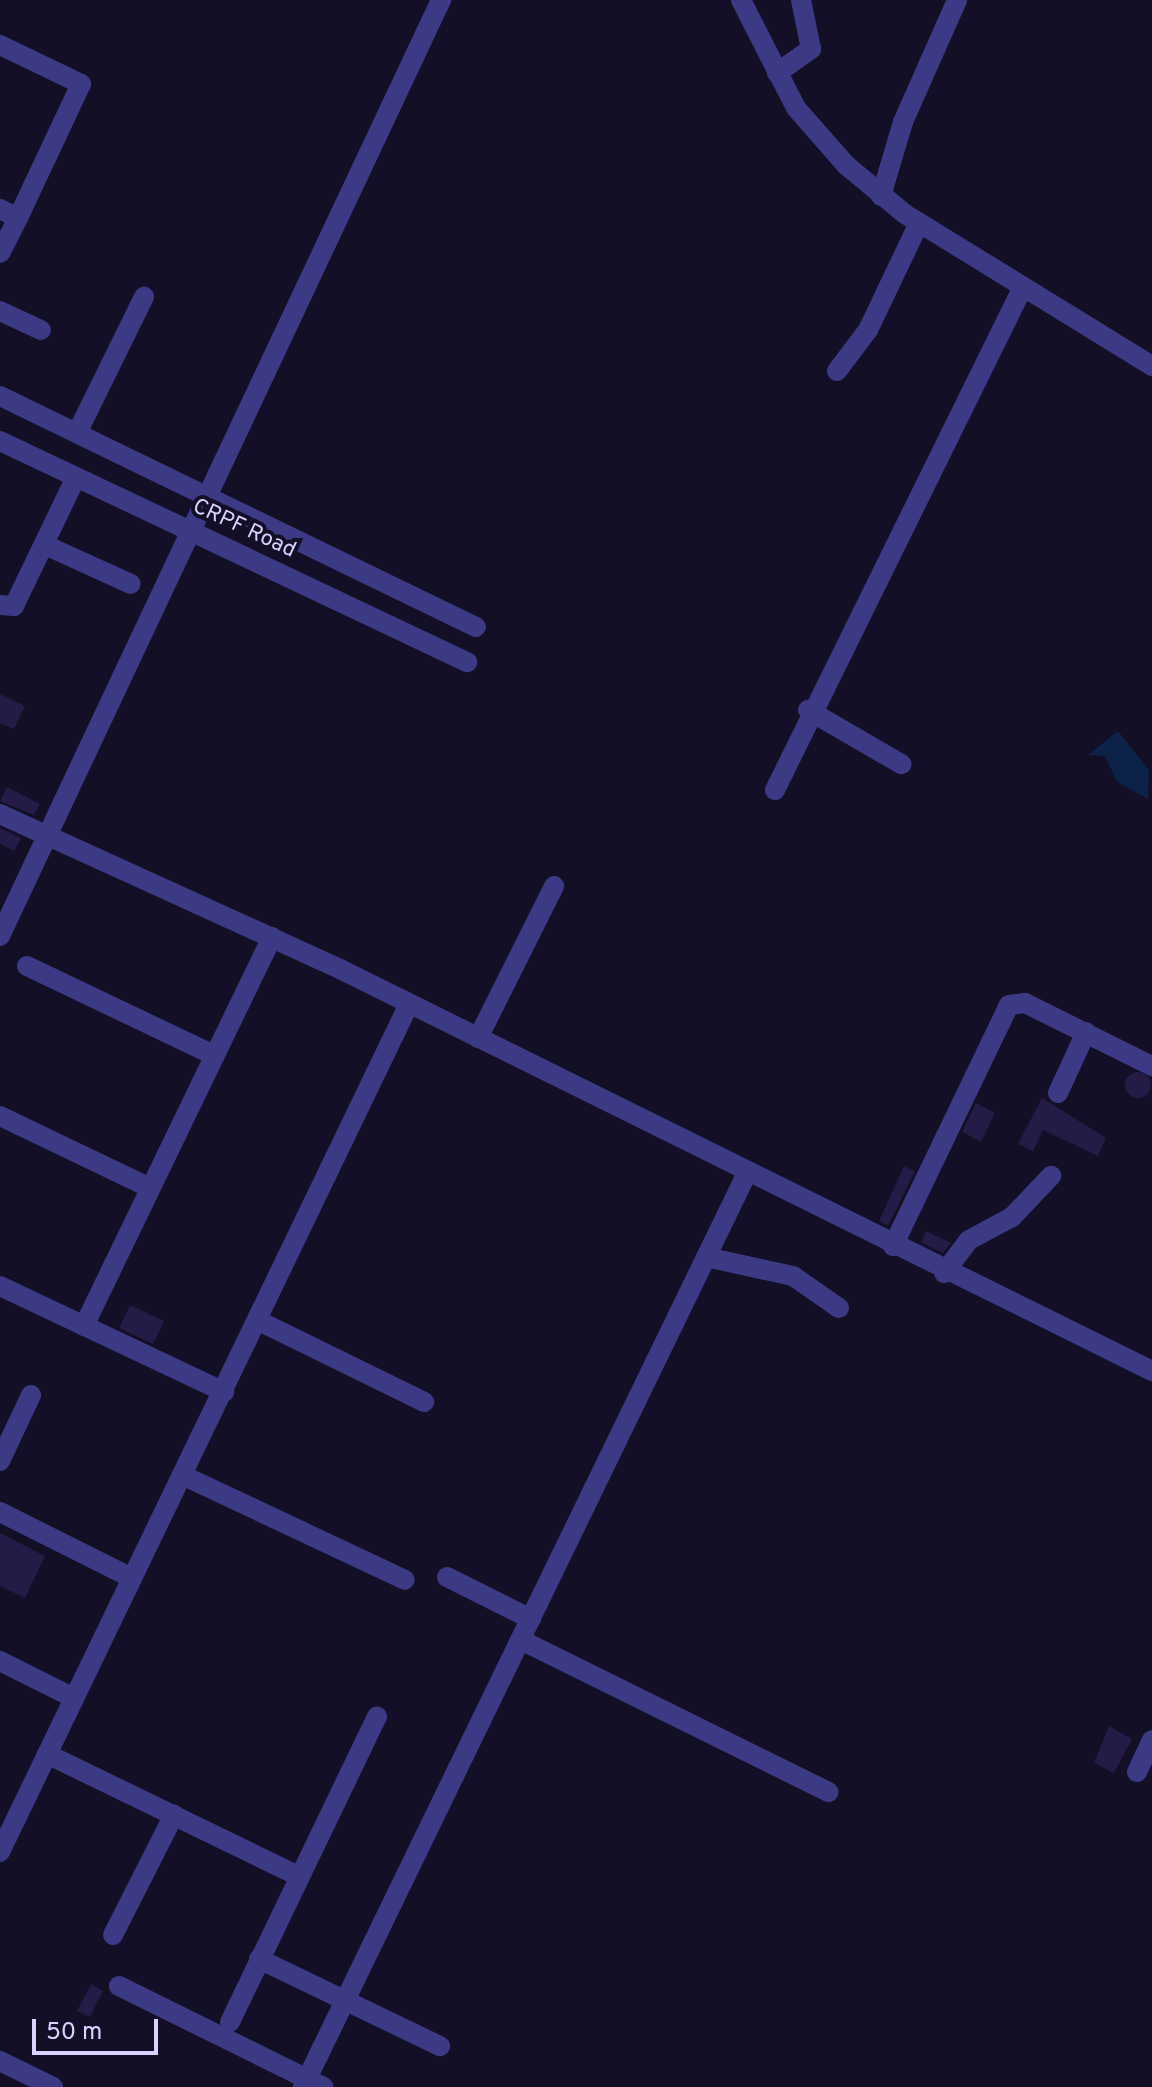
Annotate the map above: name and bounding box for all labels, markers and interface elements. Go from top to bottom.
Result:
street label: CRPF Road [188,494,300,564]
scale bar [36,2003,162,2053]
text: 50 m [46,2018,102,2048]

